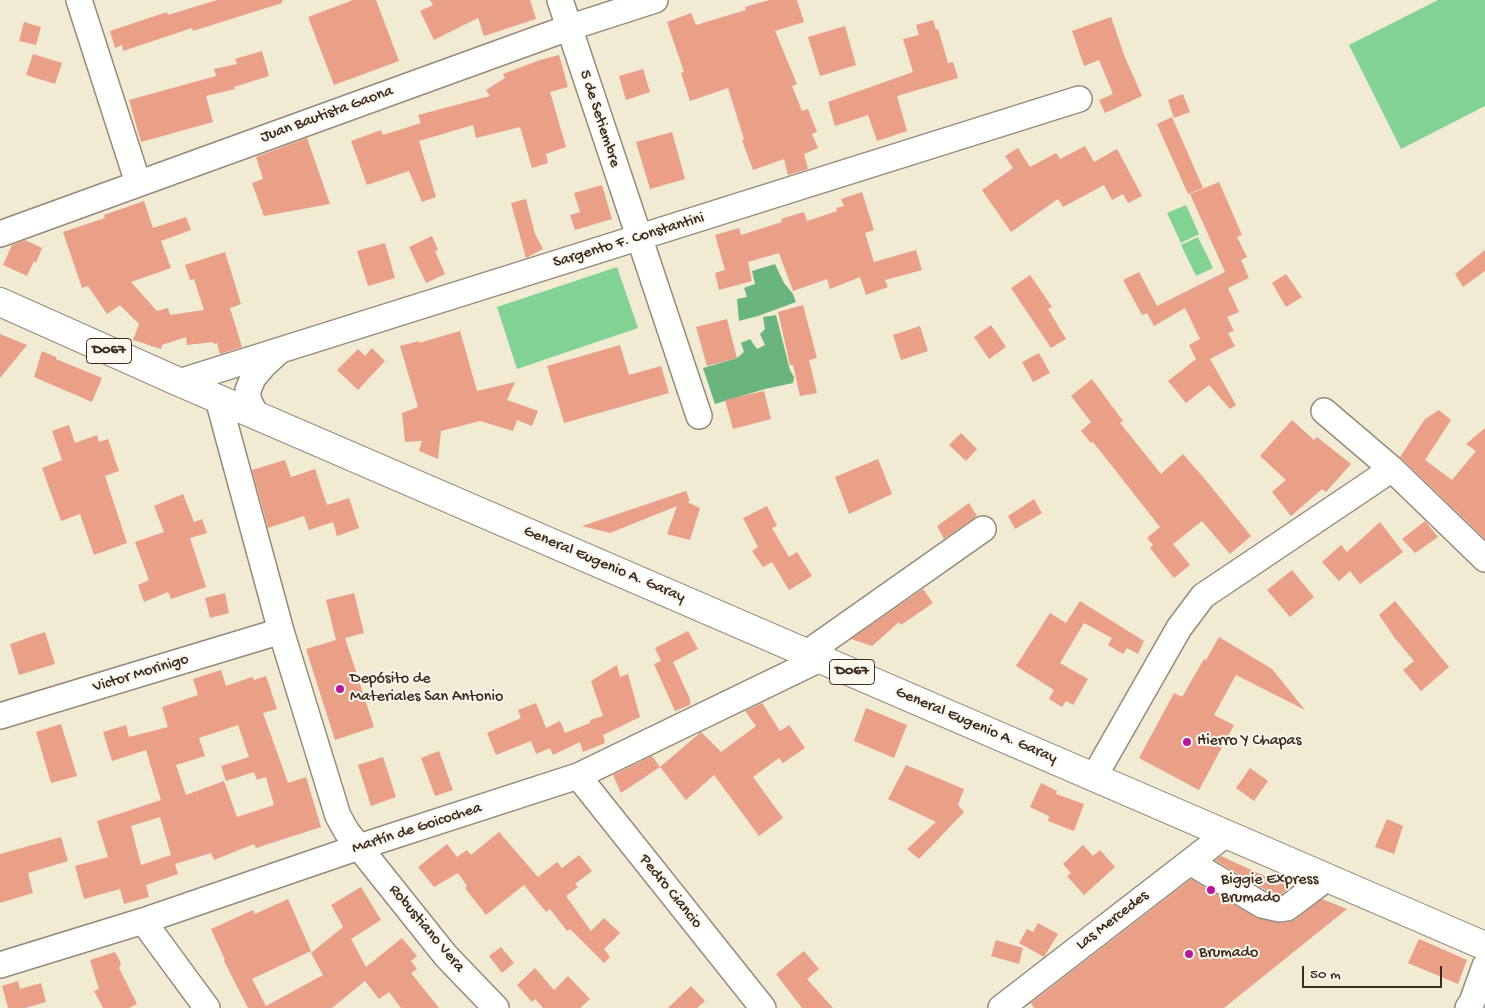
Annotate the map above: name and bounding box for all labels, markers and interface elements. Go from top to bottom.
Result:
street label: 5 de Setiembre [574,68,624,170]
street label: Juan Bautista Gaona [258,82,396,148]
street label: Sargento F. Constantini [551,209,707,273]
road number: D067 [86,338,132,364]
street label: General Eugenio A. Garay [520,522,688,608]
street label: Victor Morinigo [91,650,191,698]
road number: D067 [830,660,874,684]
place label: Depósito de Materiales San Antonio [350,670,503,708]
marker: Depósito de Materiales San Antonio [334,683,346,695]
street label: General Eugenio A. Garay [892,683,1060,769]
place label: Hierro Y Chapas [1197,732,1301,752]
marker: Hierro Y Chapas [1181,736,1193,748]
street label: Martín de Goicochea [350,799,484,859]
street label: Pedro Ciancio [634,851,706,933]
place label: Biggie Express Brumado [1221,871,1318,909]
street label: Robustiano Vera [384,881,468,977]
marker: Biggie Express Brumado [1205,884,1217,896]
street label: Las Mercedes [1073,887,1153,955]
place label: Brumado [1199,944,1258,964]
marker: Brumado [1183,948,1195,960]
scale bar [1305,956,1445,988]
text: 50 m [1310,966,1341,984]

